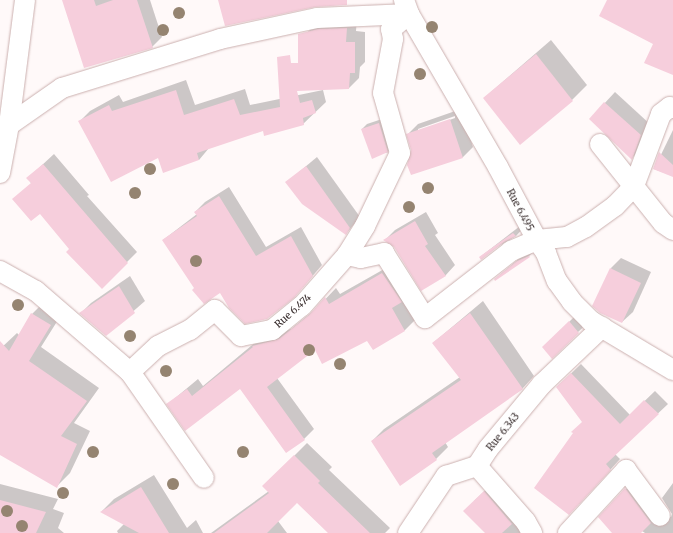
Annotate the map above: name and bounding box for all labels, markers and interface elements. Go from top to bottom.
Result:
street label: Rue 6.495 [504,187,536,233]
street label: Rue 6.474 [272,292,314,330]
street label: Rue 6.343 [484,411,522,453]

